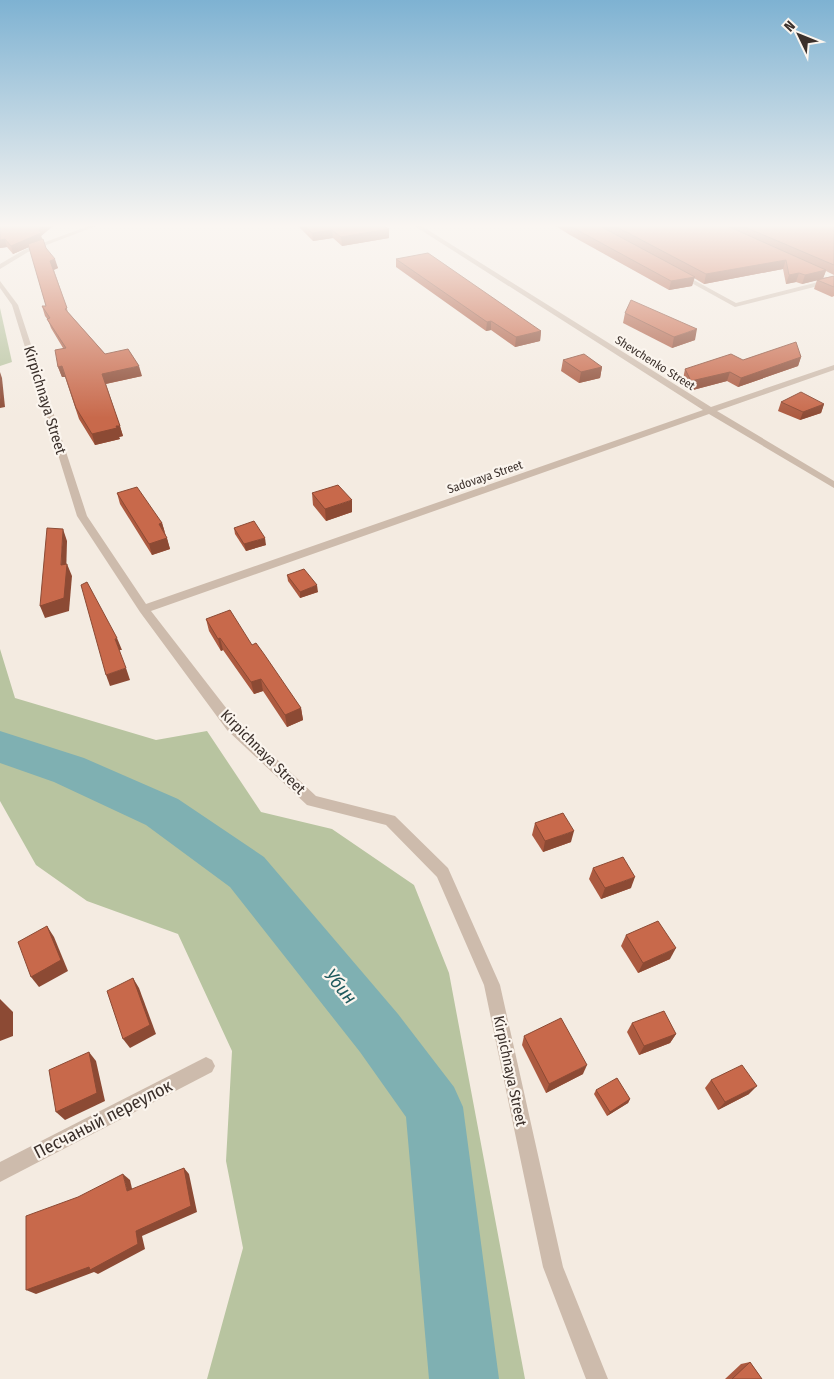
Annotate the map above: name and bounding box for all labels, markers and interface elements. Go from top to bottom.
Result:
north arrow [774,10,824,60]
text: N [781,18,799,35]
street label: Shevchenko Street [613,333,697,393]
street label: Kirpichnaya Street [20,344,70,456]
street label: Sadovaya Street [445,458,525,496]
street label: Kirpichnaya Street [217,706,309,798]
water label: Убин [320,964,362,1009]
street label: Kirpichnaya Street [490,1014,530,1128]
street label: Песчаный переулок [30,1074,176,1163]

